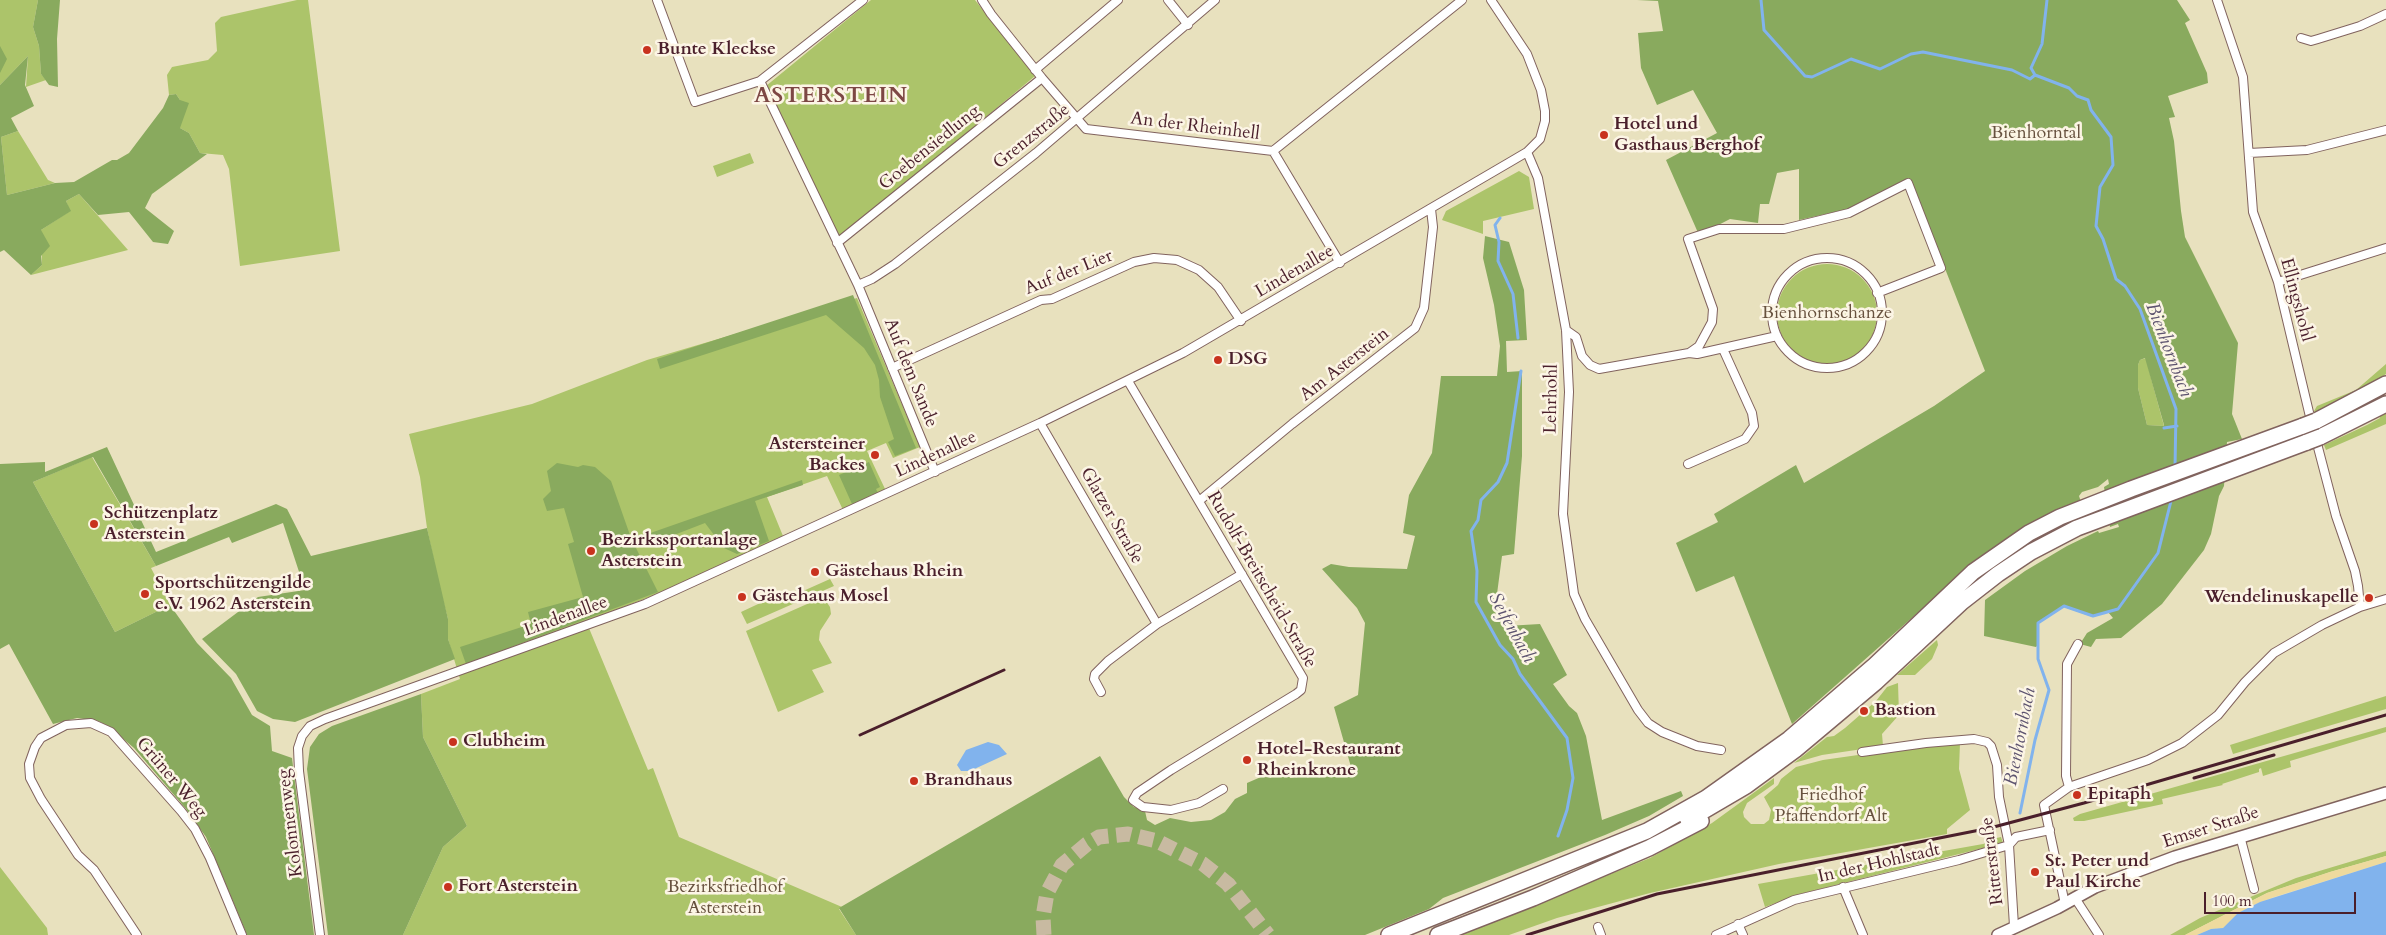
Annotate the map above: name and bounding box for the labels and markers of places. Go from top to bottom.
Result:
place label: Bunte Kleckse [657,39,776,61]
marker: Bunte Kleckse [641,44,653,56]
place label: Hotel und Gasthaus Berghof [1614,114,1760,156]
marker: Hotel und Gasthaus Berghof [1598,129,1610,141]
place label: DSG [1228,349,1268,371]
marker: DSG [1212,354,1224,366]
place label: Astersteiner Backes [768,434,865,476]
marker: Astersteiner Backes [869,449,881,461]
place label: Schützenplatz Asterstein [104,503,218,546]
marker: Schützenplatz Asterstein [88,518,100,530]
place label: Bezirkssportanlage Asterstein [601,530,758,572]
marker: Bezirkssportanlage Asterstein [585,545,597,557]
place label: Gästehaus Rhein [825,561,963,583]
marker: Gästehaus Rhein [809,566,821,578]
place label: Sportschützengilde e.V. 1962 Asterstein [155,573,311,616]
place label: Gästehaus Mosel [752,586,889,608]
place label: Wendelinuskapelle [2204,587,2359,609]
marker: Sportschützengilde e.V. 1962 Asterstein [139,588,151,600]
marker: Gästehaus Mosel [736,591,748,603]
marker: Wendelinuskapelle [2363,592,2375,604]
place label: Bastion [1874,700,1936,722]
marker: Bastion [1858,705,1870,717]
place label: Clubheim [463,731,546,753]
marker: Clubheim [447,736,459,748]
place label: Hotel-Restaurant Rheinkrone [1257,739,1401,782]
marker: Hotel-Restaurant Rheinkrone [1241,754,1253,766]
place label: Brandhaus [924,770,1012,792]
marker: Brandhaus [908,775,920,787]
place label: Epitaph [2087,784,2151,806]
marker: Epitaph [2071,789,2083,801]
place label: St. Peter und Paul Kirche [2045,851,2149,894]
marker: St. Peter und Paul Kirche [2029,866,2041,878]
place label: Fort Asterstein [458,876,578,898]
marker: Fort Asterstein [442,881,454,893]

